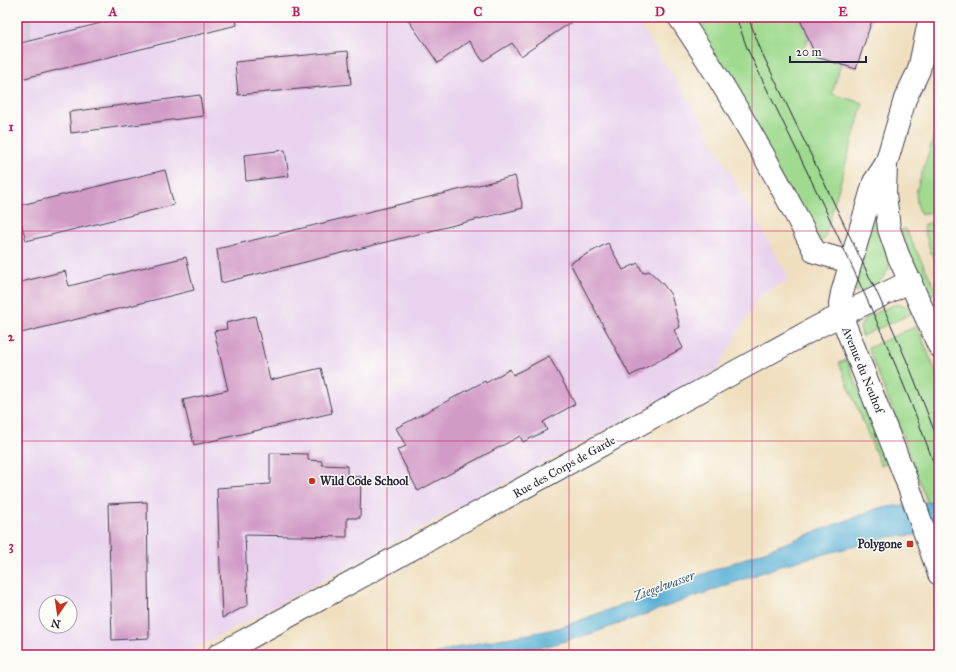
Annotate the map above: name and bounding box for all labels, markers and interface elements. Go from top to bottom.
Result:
text: A [108,4,118,20]
text: B [292,4,301,20]
text: C [474,4,483,20]
text: D [655,4,665,20]
text: E [838,4,848,20]
scale bar [790,38,866,64]
text: 20 m [796,45,822,59]
text: 1 [8,119,14,135]
street label: Avenue du Neuhof [839,324,887,417]
text: 2 [8,329,15,345]
street label: Rue des Corps de Garde [510,433,618,501]
place label: Wild Code School [320,474,409,488]
marker: Wild Code School [307,476,317,486]
place label: Polygone [857,537,902,552]
text: 3 [8,538,14,554]
marker: Polygone [905,539,915,549]
water label: Ziegelwasser [630,567,698,605]
north arrow [38,594,78,634]
text: N [49,616,62,631]

